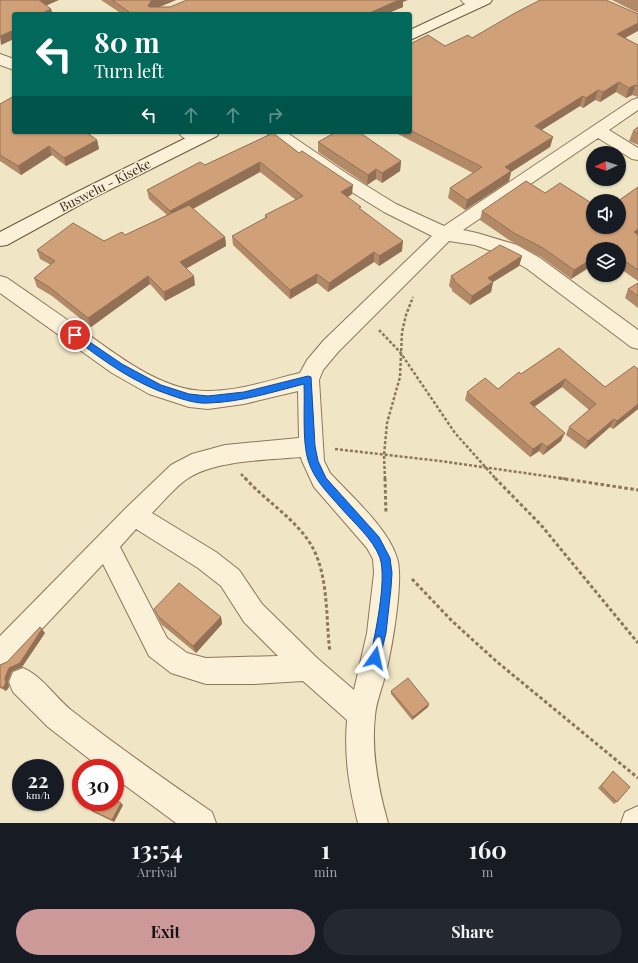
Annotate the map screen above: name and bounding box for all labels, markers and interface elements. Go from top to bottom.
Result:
text: 80 m [94,23,160,60]
icon: left [28,28,80,80]
text: Turn left [94,59,164,83]
icon: left [138,104,160,126]
icon: ahead [180,104,202,126]
icon: ahead [222,104,244,126]
icon: right [264,104,286,126]
north arrow [586,146,626,186]
map controls [586,146,626,282]
street label: Buswelu - Kiseke [56,154,154,215]
button: sound [586,194,626,234]
button: layers [586,242,626,282]
pin [58,318,92,352]
icon: arrive [64,324,86,346]
position arrow [354,637,396,679]
speed limit sign: 30 [72,759,124,811]
text: 22 [28,766,48,793]
text: km/h [26,788,50,802]
text: 13:54 [131,833,183,865]
text: 1 [321,833,330,865]
text: 160 [469,833,507,865]
text: Arrival [137,863,177,880]
text: min [314,863,337,880]
text: m [482,863,493,880]
button: Exit [16,909,315,955]
button: Share [323,909,622,955]

